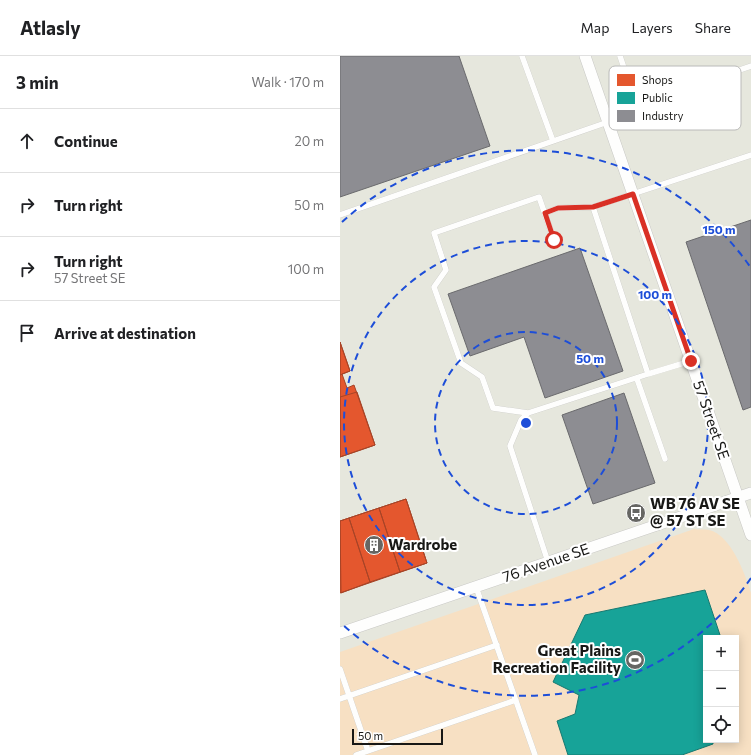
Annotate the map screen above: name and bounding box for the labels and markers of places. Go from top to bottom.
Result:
centre of rings [519,416,533,430]
place label: WB 76 AV SE @ 57 ST SE [650,494,740,529]
bus stop icon: WB 76 AV SE @ 57 ST SE [625,502,647,524]
building icon: Wardrobe [363,534,385,556]
place label: Wardrobe [388,535,457,553]
place label: Great Plains Recreation Facility [493,641,622,676]
sports icon: Great Plains Recreation Facility [624,649,646,671]

